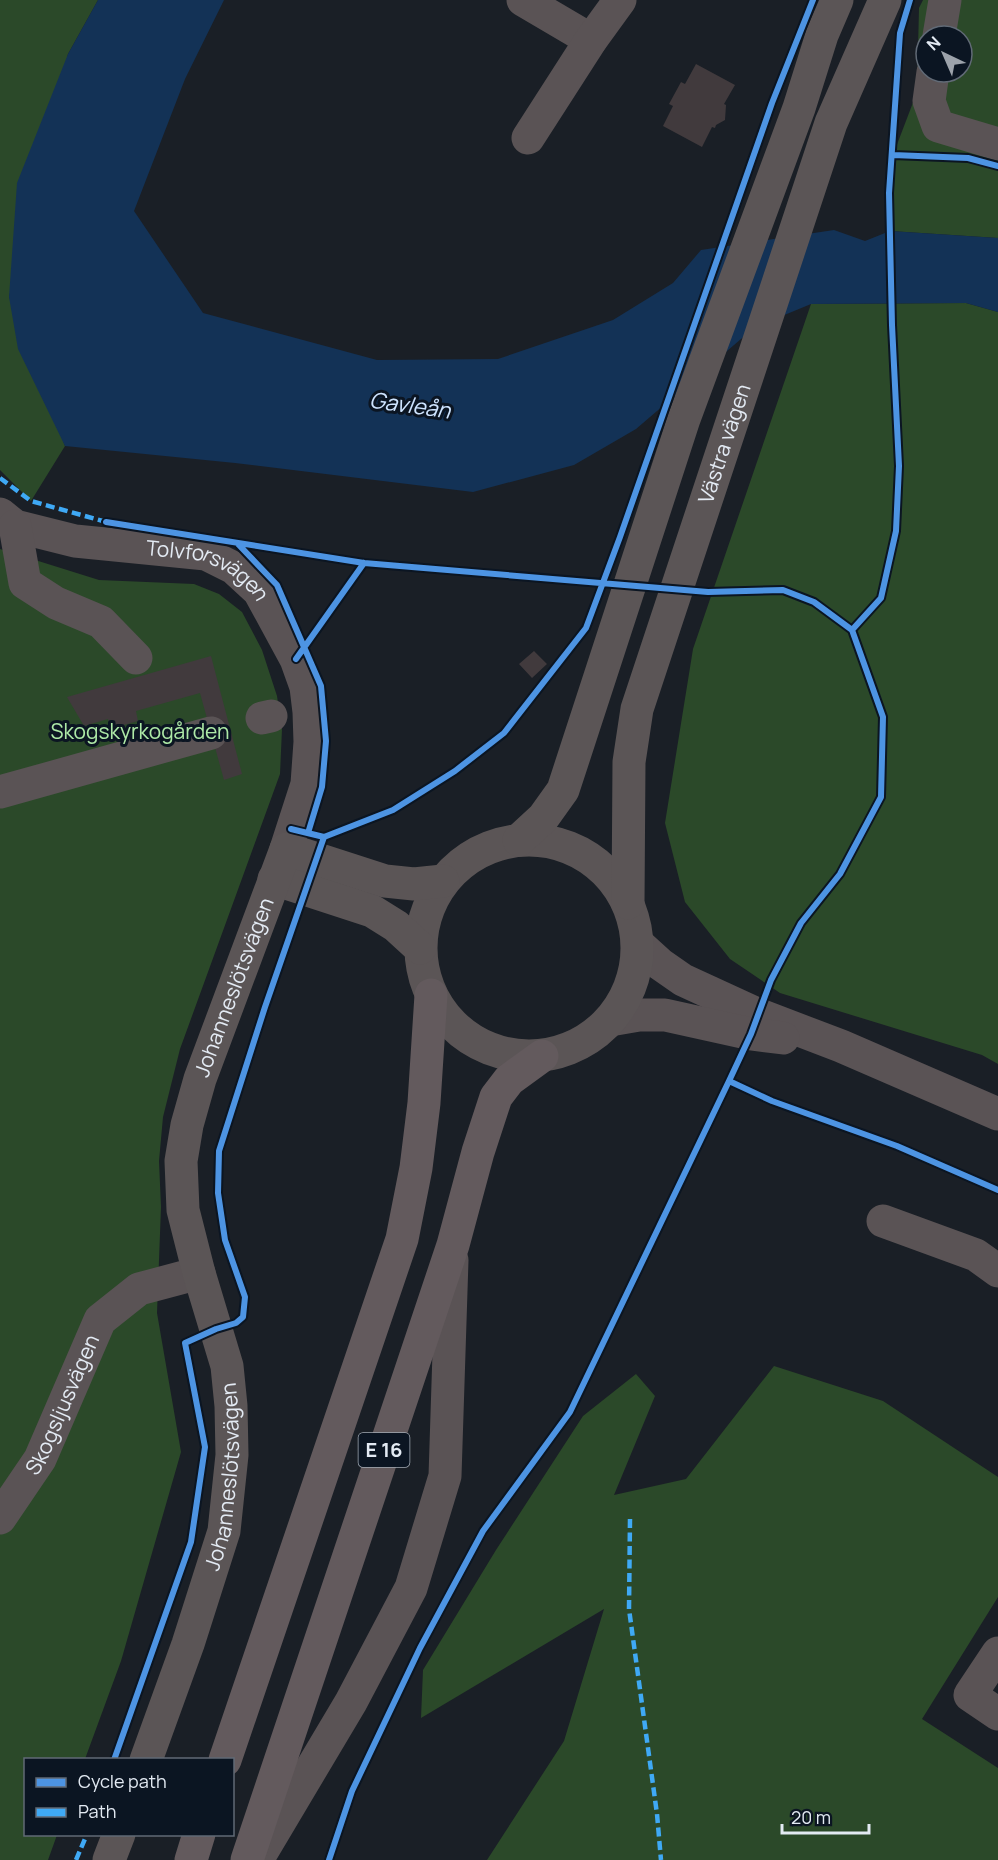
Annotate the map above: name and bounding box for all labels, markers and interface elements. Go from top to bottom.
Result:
north arrow [914,24,974,84]
text: N [922,31,945,55]
street label: Västra vägen [691,380,757,507]
water label: Gavleån [368,384,453,426]
street label: Tolvforsvägen [145,533,277,605]
park label: Skogskyrkogården [50,717,230,745]
street label: Johanneslötsvägen [187,893,280,1081]
street label: Skogsljusvägen [18,1330,105,1480]
street label: Johanneslötsvägen [197,1381,245,1574]
road number: E 16 [358,1433,410,1467]
legend [24,1758,234,1836]
text: Cycle path [78,1769,167,1793]
scale bar [782,1797,869,1835]
text: Path [78,1799,116,1823]
text: 20 m [791,1805,831,1829]

